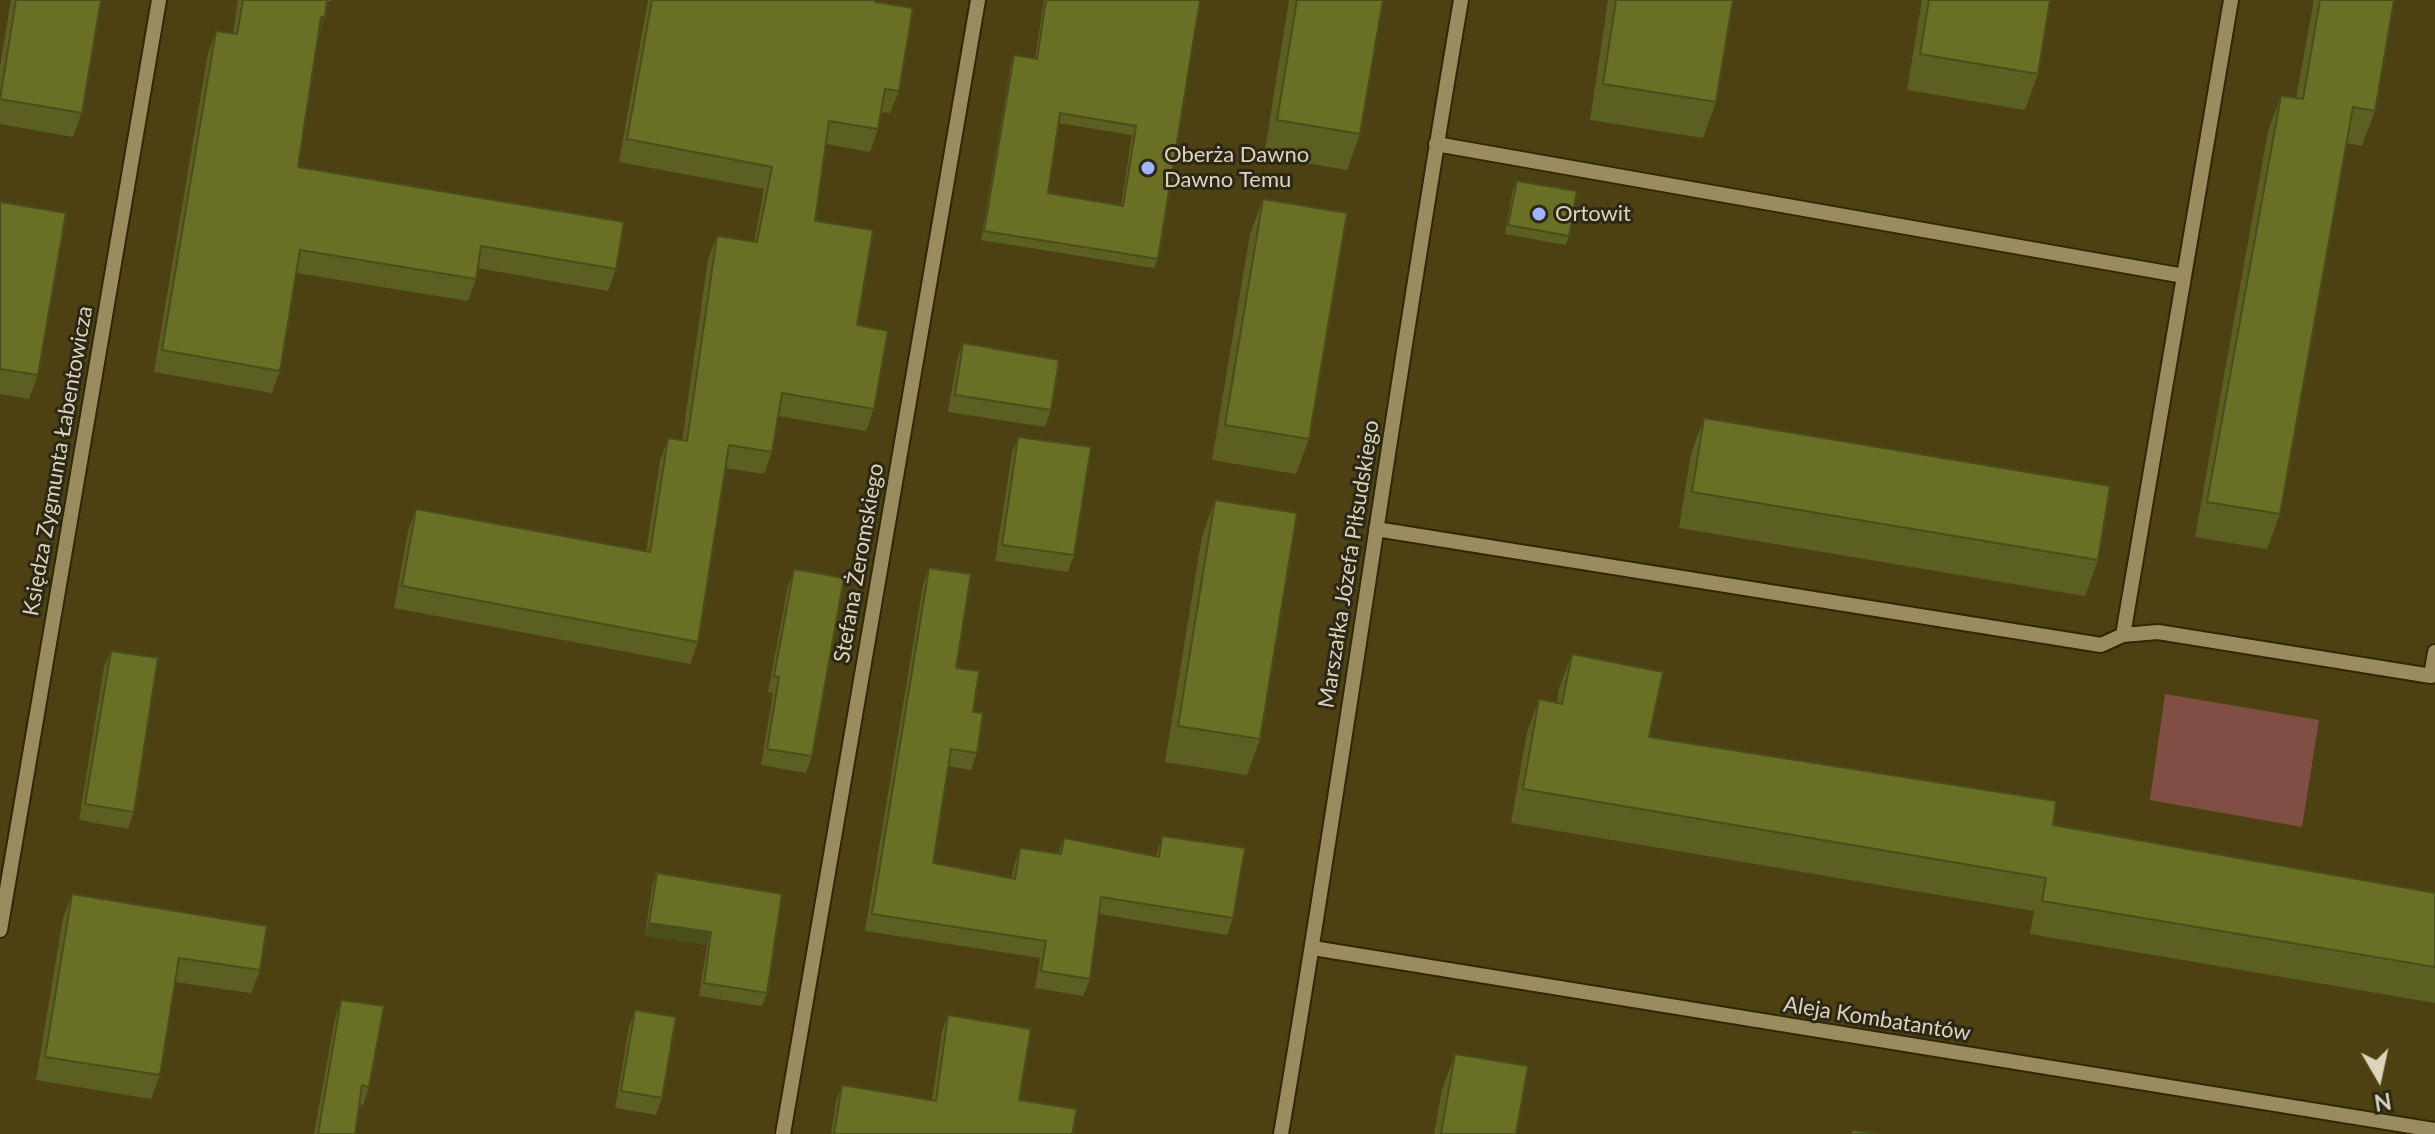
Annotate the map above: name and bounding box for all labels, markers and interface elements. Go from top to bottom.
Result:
place label: Oberża Dawno Dawno Temu [1164,142,1309,194]
marker: Oberża Dawno Dawno Temu [1139,159,1157,177]
place label: Ortowit [1555,201,1631,227]
marker: Ortowit [1530,205,1548,223]
street label: Księdza Zygmunta Łabentowicza [18,304,98,618]
street label: Marszałka Józefa Piłsudskiego [1313,418,1385,710]
street label: Stefana Żeromskiego [828,461,890,665]
street label: Aleja Kombatantów [1781,991,1973,1047]
north arrow [2339,1038,2419,1118]
text: N [2372,1088,2393,1117]

